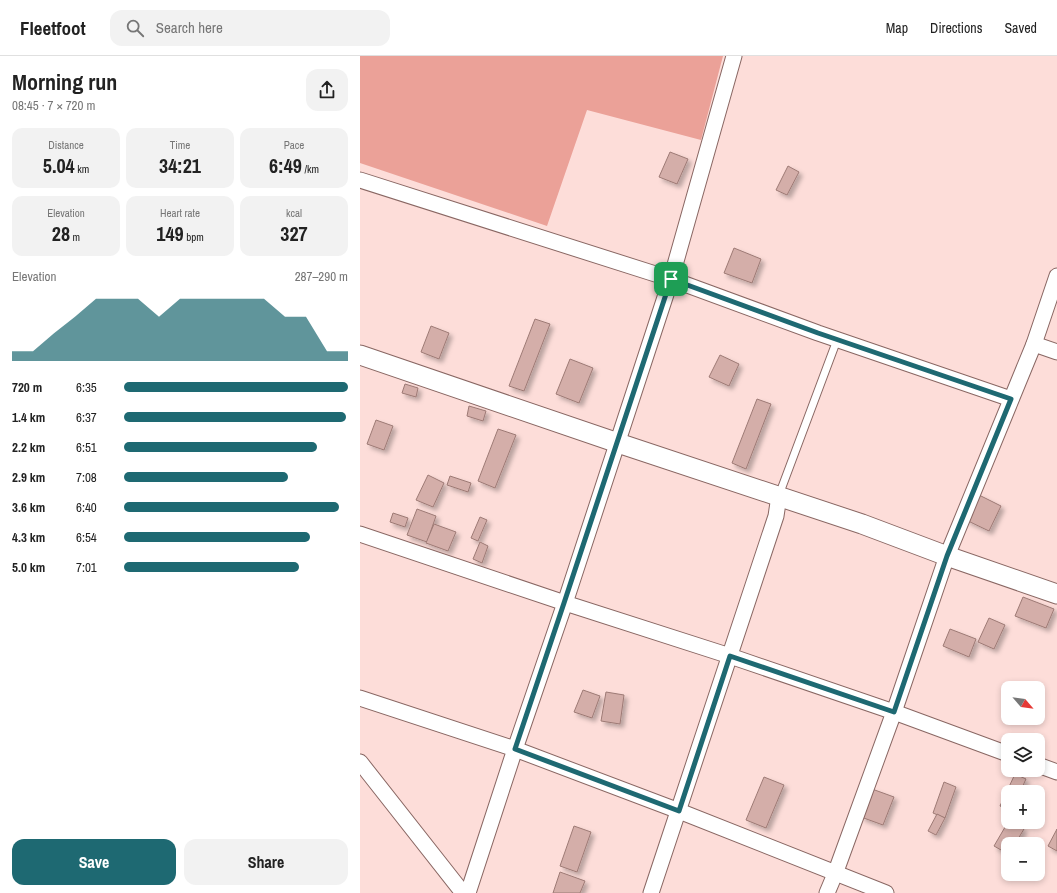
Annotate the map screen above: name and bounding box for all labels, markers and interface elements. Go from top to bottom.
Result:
search box [110,10,390,46]
text: Fleetfoot [20,15,86,41]
icon: search [124,17,146,39]
text: Search here [156,17,223,38]
text: Map [886,19,908,37]
text: Directions [930,19,982,37]
text: Saved [1004,19,1037,37]
text: Morning run [12,67,117,97]
button: share [306,69,348,111]
text: 08:45 · 7 × 720 m [12,97,95,114]
text: Distance [48,138,84,152]
text: Time [170,138,190,152]
text: Pace [284,138,304,152]
text: 5.04 [43,152,75,179]
text: 34:21 [159,152,201,179]
text: 6:49 [269,152,302,179]
text: km [75,162,89,176]
text: /km [302,162,319,176]
text: Elevation [47,206,85,220]
text: Heart rate [160,206,200,220]
text: kcal [286,206,302,220]
text: 28 [52,220,70,247]
text: 149 [156,220,184,247]
text: 327 [280,220,308,247]
text: m [70,230,80,244]
text: bpm [184,230,204,244]
pin [654,262,688,296]
text: Elevation [12,268,56,285]
text: 287–290 m [295,268,348,285]
icon: arrive [660,268,682,290]
text: 720 m [12,379,42,396]
text: 6:35 [76,379,97,396]
text: 1.4 km [12,409,45,426]
text: 6:37 [76,409,97,426]
text: 2.2 km [12,439,45,456]
text: 6:51 [76,439,97,456]
text: 2.9 km [12,469,45,486]
text: 7:08 [76,469,97,486]
text: 3.6 km [12,499,45,516]
text: 6:40 [76,499,97,516]
text: 4.3 km [12,529,45,546]
text: 6:54 [76,529,97,546]
text: 5.0 km [12,559,45,576]
text: 7:01 [76,559,97,576]
north arrow [1001,681,1045,725]
map controls [1001,681,1045,881]
button: layers [1001,733,1045,777]
button: + [1001,785,1045,829]
button: − [1001,837,1045,881]
button: Save [12,839,176,885]
button: Share [184,839,348,885]

